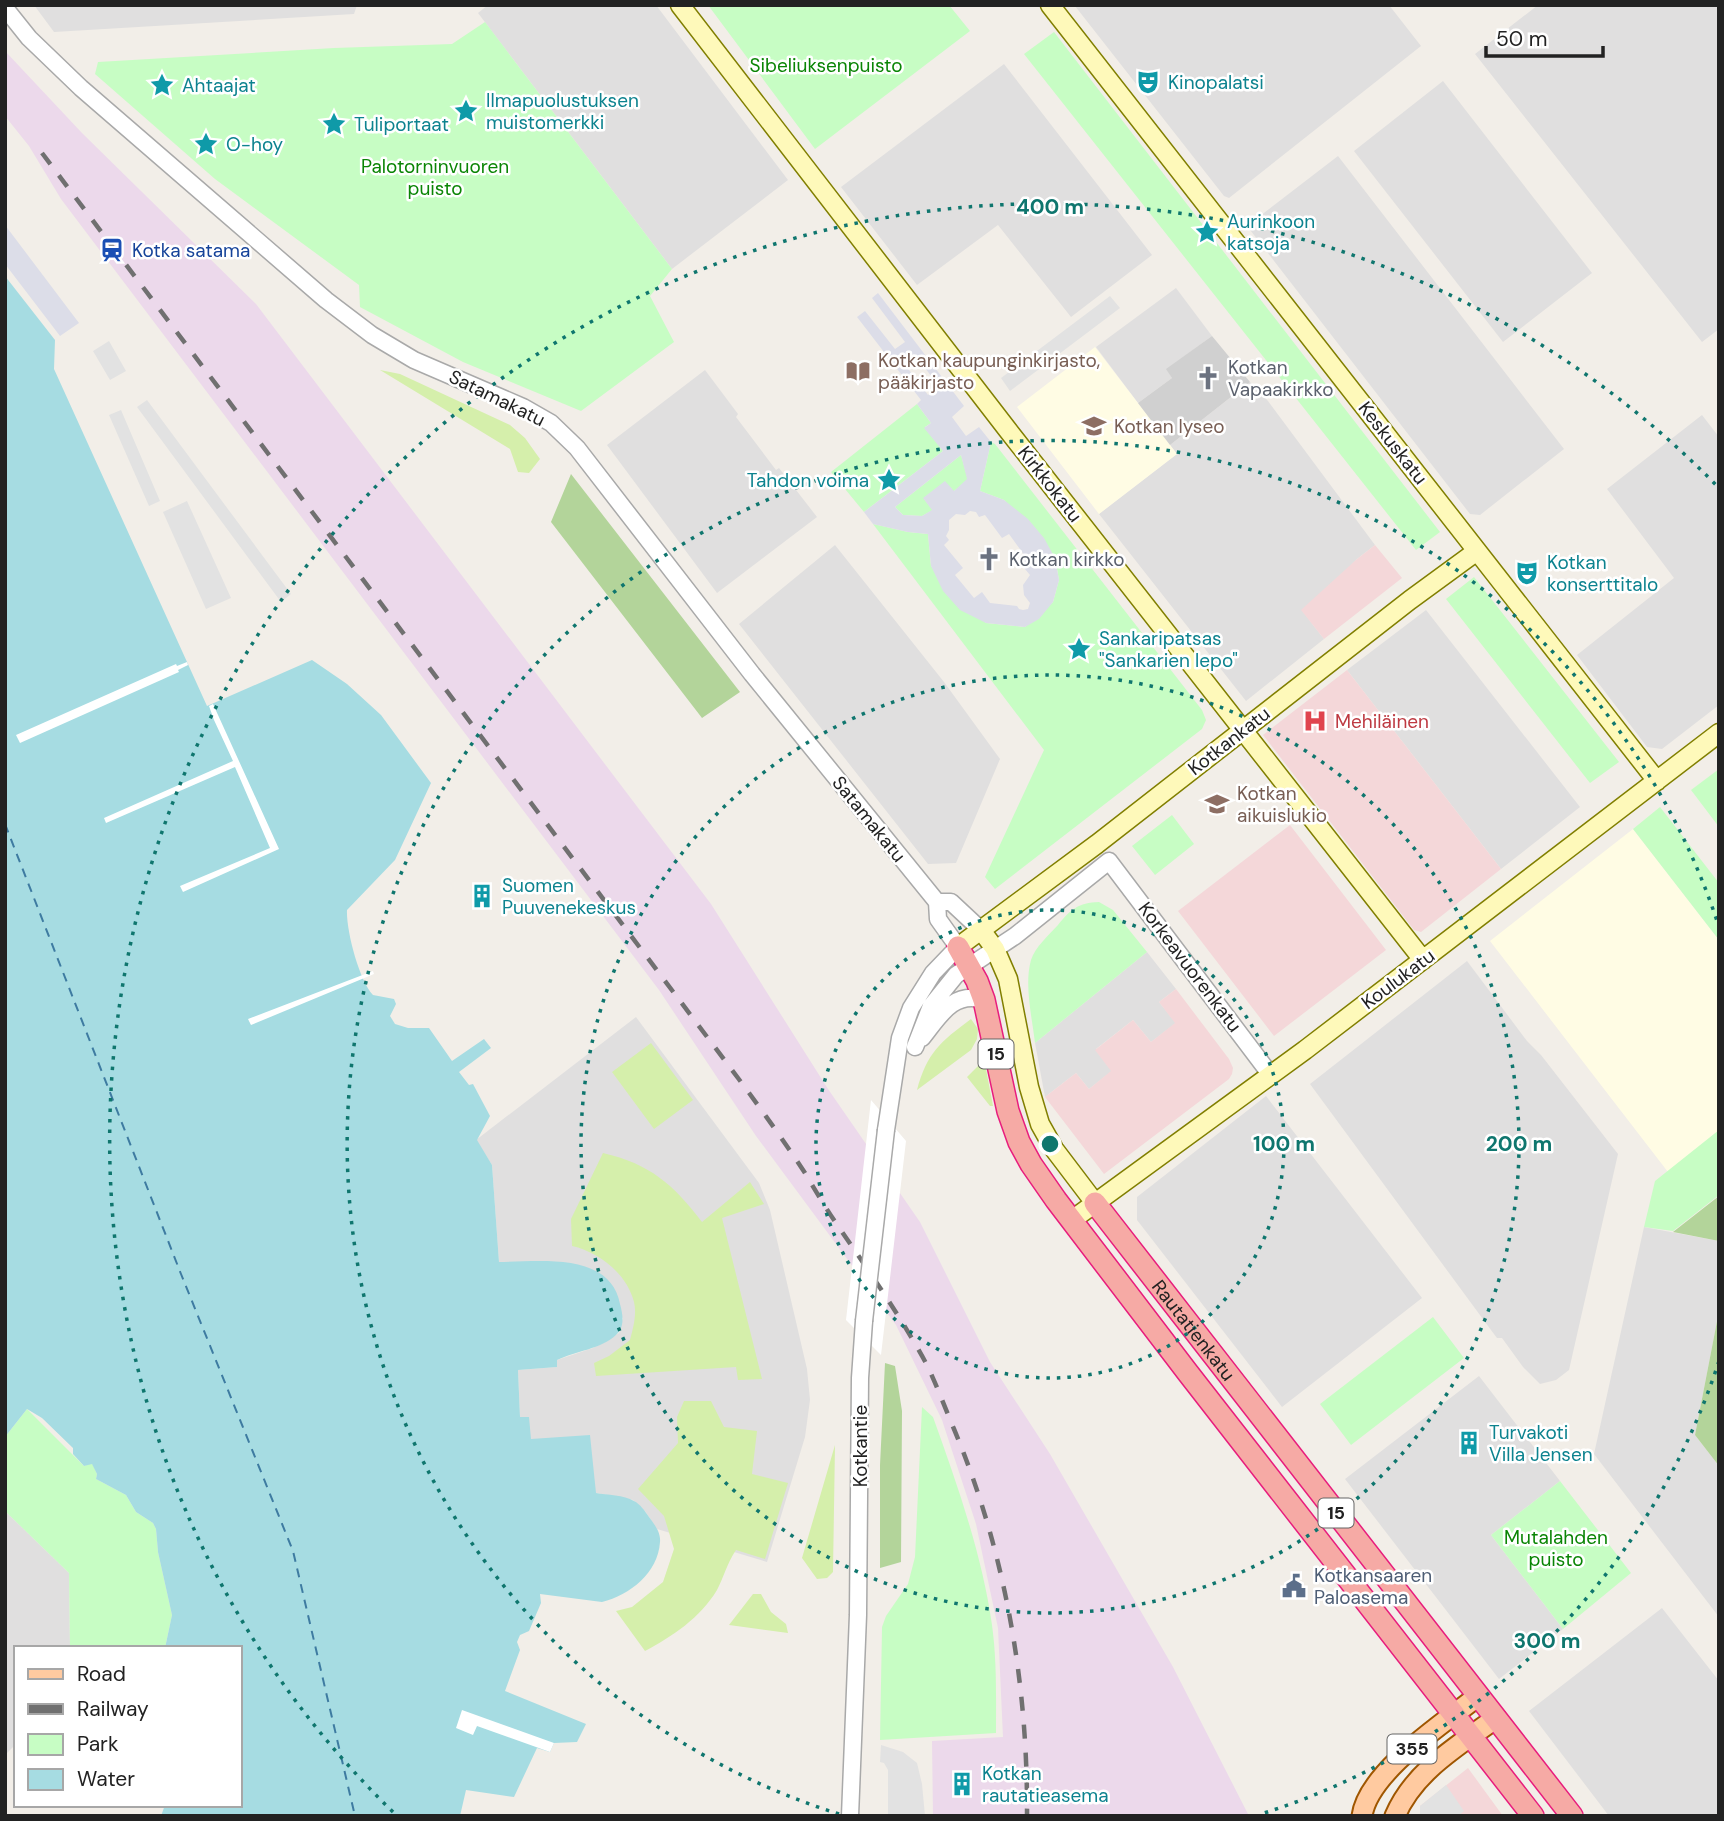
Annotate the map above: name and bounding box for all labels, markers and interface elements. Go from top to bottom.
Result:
scale bar [1486,14,1603,58]
text: 50 m [1496,25,1547,53]
park label: Sibeliuksenpuisto [749,53,903,78]
theatre icon: Kinopalatsi [1134,68,1162,96]
place label: Kinopalatsi [1168,70,1264,95]
place icon: Ahtaajat [148,71,176,99]
place label: Ahtaajat [182,73,256,98]
place label: Ilmapuolustuksen muistomerkki [486,88,639,135]
place icon: Ilmapuolustuksen muistomerkki [452,97,480,125]
place icon: Tuliportaat [320,110,348,138]
place label: Tuliportaat [354,112,449,137]
place icon: O-hoy [192,130,220,158]
place label: O-hoy [226,132,283,157]
park label: Palotorninvuoren puisto [361,154,509,201]
text: 400 m [1016,193,1084,221]
place label: Aurinkoon katsoja [1227,209,1315,256]
place icon: Aurinkoon katsoja [1193,218,1221,246]
station icon: Kotka satama [98,236,126,264]
place label: Kotka satama [132,238,250,263]
place label: Kotkan kaupunginkirjasto, pääkirjasto [878,348,1100,395]
place label: Kotkan Vapaakirkko [1228,355,1333,402]
library icon: Kotkan kaupunginkirjasto, pääkirjasto [844,357,872,385]
street label: Satamakatu [445,364,549,432]
church icon: Kotkan Vapaakirkko [1194,364,1222,392]
street label: Keskuskatu [1353,396,1433,490]
school or university icon: Kotkan lyseo [1080,412,1108,440]
place label: Kotkan lyseo [1114,414,1224,439]
street label: Kirkkokatu [1012,441,1088,527]
place icon: Tahdon voima [875,466,903,494]
place label: Tahdon voima [747,468,869,493]
church icon: Kotkan kirkko [975,545,1003,573]
place label: Kotkan kirkko [1009,547,1125,572]
place label: Kotkan konserttitalo [1547,550,1658,597]
theatre icon: Kotkan konserttitalo [1513,559,1541,587]
place label: Sankaripatsas "Sankarien lepo" [1099,626,1238,673]
place icon: Sankaripatsas "Sankarien lepo" [1065,635,1093,663]
street label: Kotkankatu [1183,701,1275,781]
hospital icon: Mehiläinen [1301,707,1329,735]
place label: Mehiläinen [1335,709,1429,734]
street label: Satamakatu [827,771,911,867]
place label: Kotkan aikuislukio [1237,781,1327,828]
school or university icon: Kotkan aikuislukio [1203,790,1231,818]
place label: Suomen Puuvenekeskus [502,873,636,920]
building icon: Suomen Puuvenekeskus [468,882,496,910]
street label: Korkeavuorenkatu [1133,897,1247,1037]
street label: Koulukatu [1356,943,1440,1015]
road number: 15 [978,1040,1014,1069]
text: 100 m [1253,1130,1315,1158]
text: 200 m [1486,1130,1552,1158]
centre of rings [1038,1132,1062,1156]
street label: Rautatienkatu [1147,1274,1241,1386]
street label: Kotkantie [848,1405,873,1487]
place label: Turvakoti Villa Jensen [1489,1420,1593,1467]
building icon: Turvakoti Villa Jensen [1455,1429,1483,1457]
road number: 15 [1318,1498,1354,1528]
park label: Mutalahden puisto [1504,1525,1608,1572]
place label: Kotkansaaren Paloasema [1314,1563,1432,1610]
public building icon: Kotkansaaren Paloasema [1280,1572,1308,1600]
text: 300 m [1514,1627,1580,1655]
legend [14,1646,242,1807]
text: Road [77,1660,126,1688]
text: Railway [77,1695,149,1723]
text: Park [77,1730,119,1758]
road number: 355 [1388,1734,1436,1764]
place label: Kotkan rautatieasema [982,1761,1109,1808]
text: Water [77,1765,135,1793]
building icon: Kotkan rautatieasema [948,1770,976,1798]

